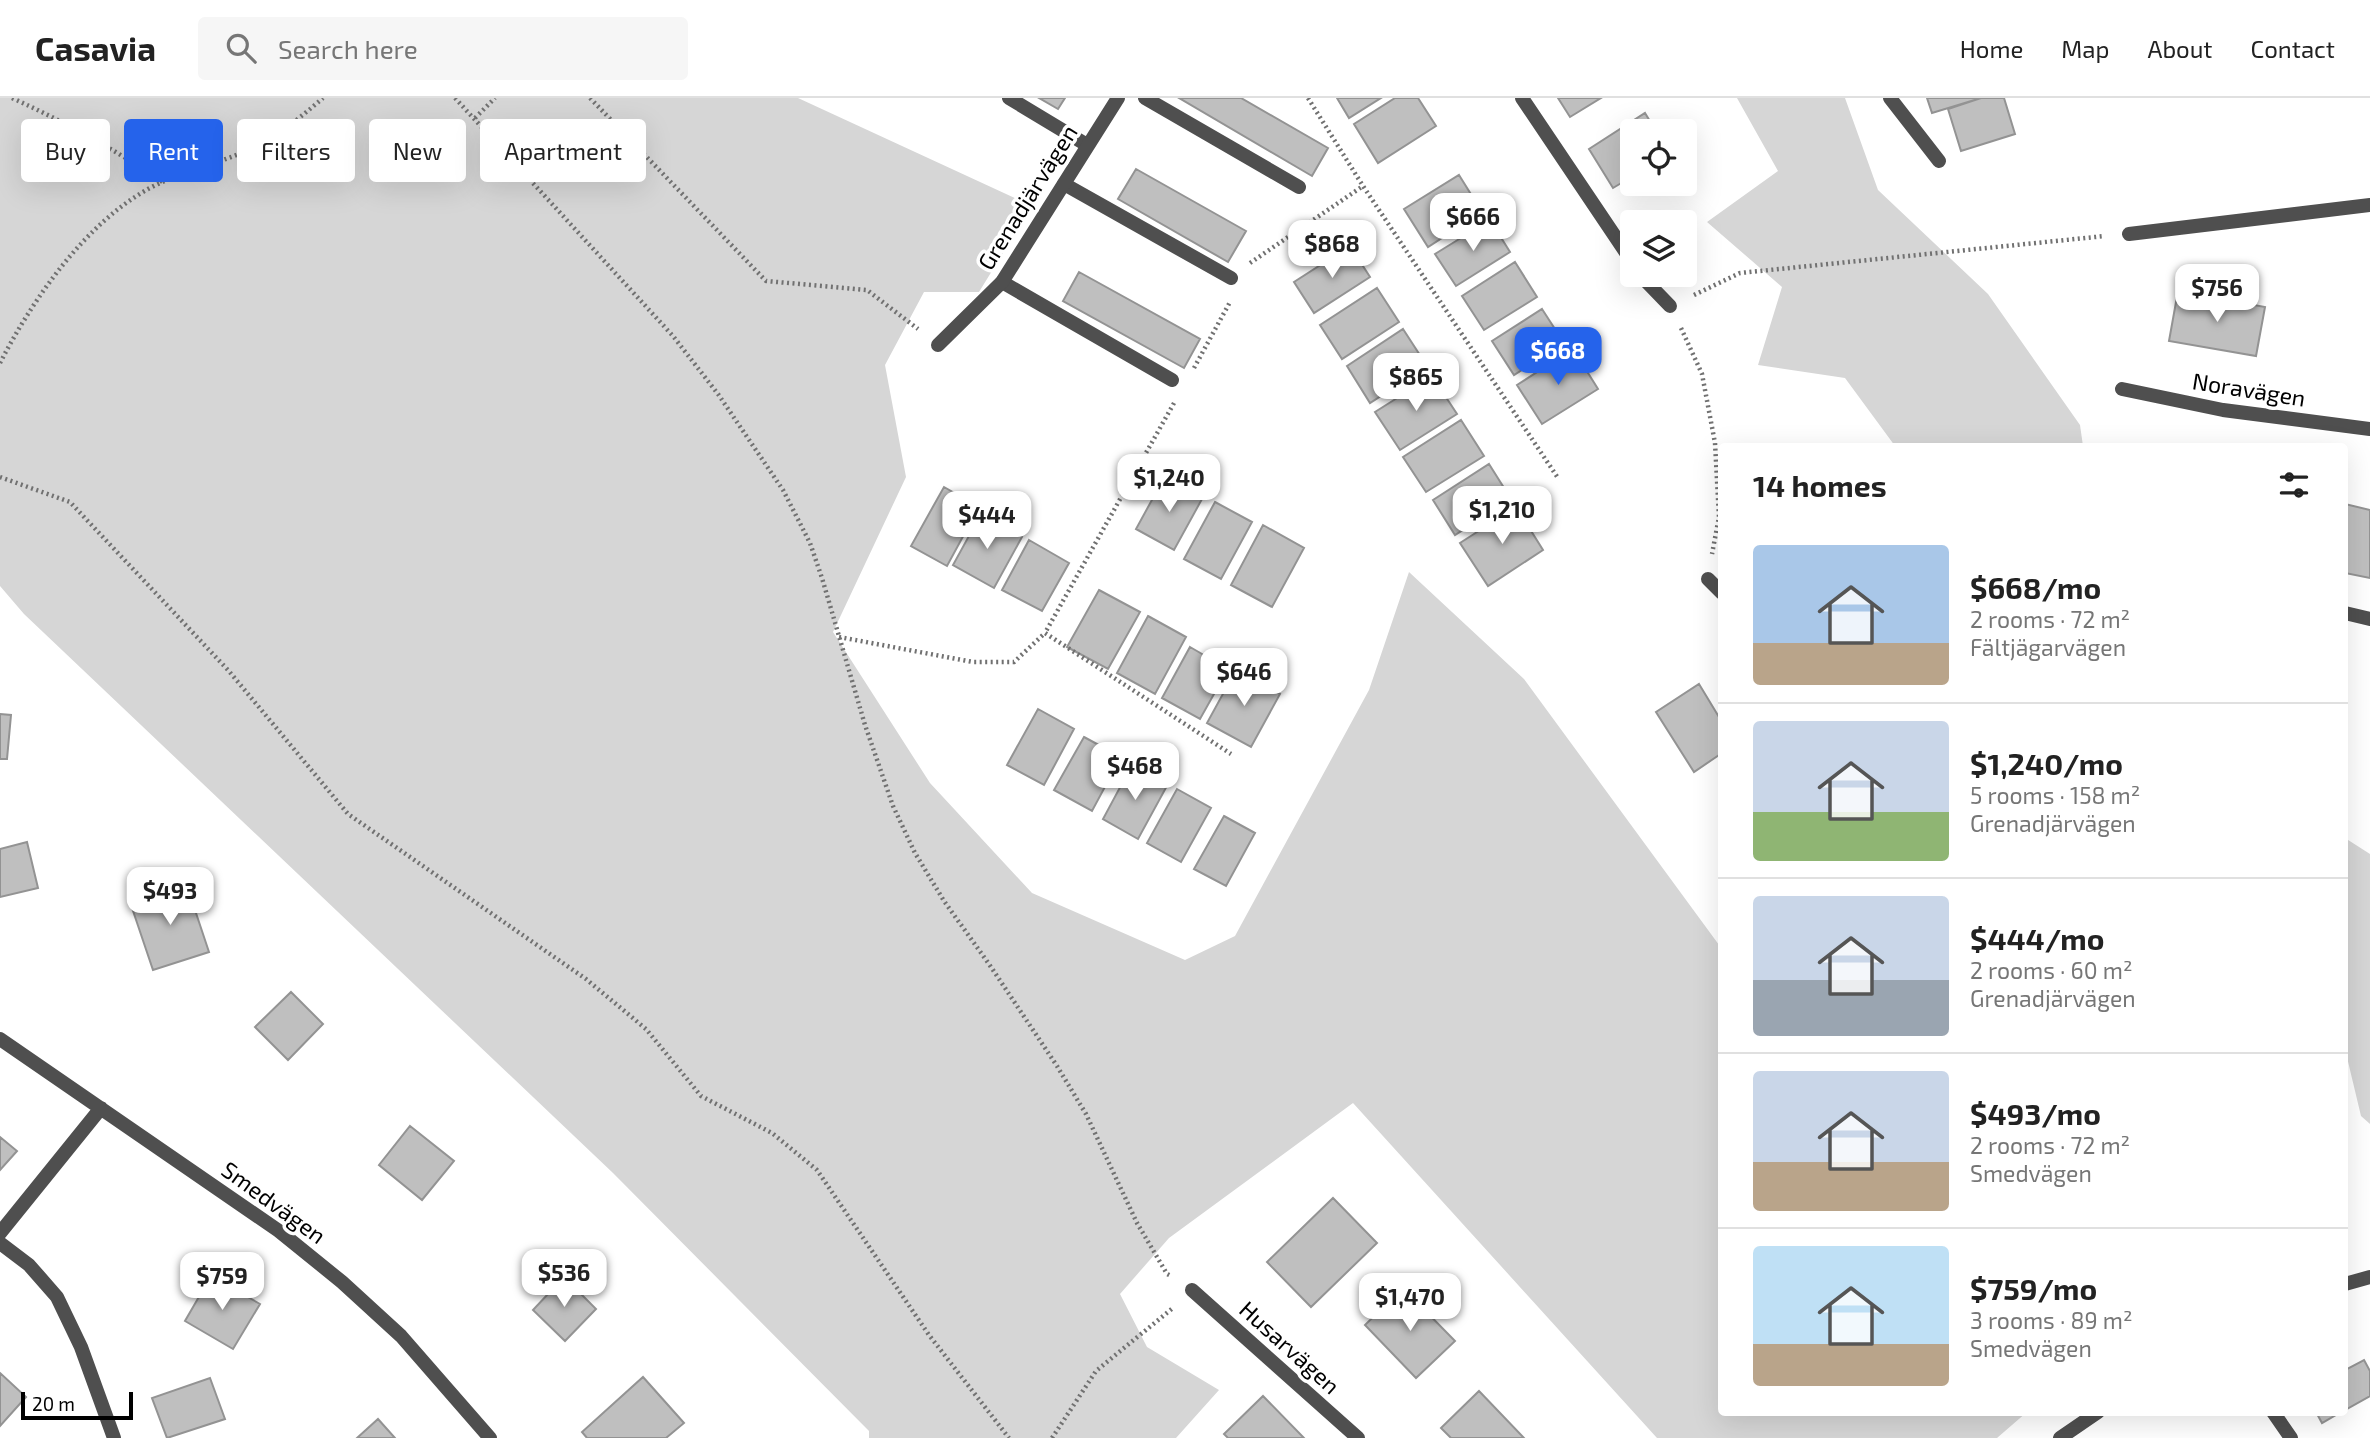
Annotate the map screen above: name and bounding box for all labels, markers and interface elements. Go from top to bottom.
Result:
search box [198,17,688,80]
text: Casavia [35,28,156,68]
icon: search [222,29,260,67]
text: Search here [278,33,418,64]
text: Home [1960,34,2023,63]
text: Map [2061,34,2109,63]
text: About [2147,34,2213,63]
text: Contact [2251,34,2335,63]
chip: Buy [21,119,110,182]
chip: Rent [124,119,223,182]
chip: Filters [237,119,355,182]
chip: New [369,119,466,182]
chip: Apartment [480,119,646,182]
street label: Grenadjärvägen [971,119,1083,275]
map controls [1620,119,1697,287]
button: locate [1620,119,1697,196]
pin: $666 [1432,194,1514,253]
text: $666 [1446,202,1500,230]
button: layers [1620,210,1697,287]
pin: $868 [1291,220,1373,280]
text: $868 [1304,229,1360,257]
pin: $756 [2176,264,2258,324]
text: $756 [2191,273,2243,301]
pin: $668 [1517,328,1599,387]
text: $668 [1531,336,1585,364]
pin: $865 [1375,354,1457,413]
text: $865 [1389,362,1443,390]
street label: Noravägen [2190,366,2308,412]
pin: $1,240 [1112,454,1226,514]
text: $1,240 [1133,463,1205,491]
icon: filters [2275,466,2313,504]
text: 14 homes [1753,467,1887,503]
pin: $1,210 [1445,486,1559,546]
pin: $444 [946,491,1028,551]
text: $1,210 [1469,495,1535,523]
text: $444 [958,500,1016,528]
text: $668/mo [1970,569,2101,605]
icon: home [1809,573,1893,657]
text: 2 rooms · 72 m² [1970,605,2130,633]
text: Fältjägarvägen [1970,633,2126,661]
pin: $646 [1203,648,1285,708]
text: $646 [1216,657,1272,685]
pin: $468 [1094,742,1176,802]
text: $1,240/mo [1970,745,2123,781]
icon: home [1809,749,1893,833]
text: $468 [1107,751,1163,779]
text: 5 rooms · 158 m² [1970,781,2140,809]
text: Grenadjärvägen [1970,809,2136,837]
pin: $493 [129,868,211,927]
text: $493 [143,876,197,904]
text: $444/mo [1970,920,2104,956]
icon: home [1809,924,1893,1008]
text: 2 rooms · 60 m² [1970,956,2132,984]
text: Grenadjärvägen [1970,984,2136,1012]
text: $493/mo [1970,1095,2101,1131]
icon: home [1809,1099,1893,1183]
text: 2 rooms · 72 m² [1970,1131,2130,1159]
street label: Smedvägen [217,1155,331,1249]
text: Smedvägen [1970,1159,2092,1187]
pin: $536 [523,1250,605,1309]
pin: $759 [181,1252,263,1312]
text: $536 [538,1258,590,1286]
text: $759 [196,1261,248,1289]
text: $759/mo [1970,1270,2097,1306]
pin: $1,470 [1353,1274,1467,1333]
icon: home [1809,1274,1893,1358]
text: $1,470 [1375,1282,1445,1310]
street label: Husarvägen [1234,1295,1346,1399]
text: 3 rooms · 89 m² [1970,1306,2132,1334]
text: Smedvägen [1970,1334,2092,1362]
scale bar [21,1389,133,1421]
text: 20 m [32,1392,75,1415]

